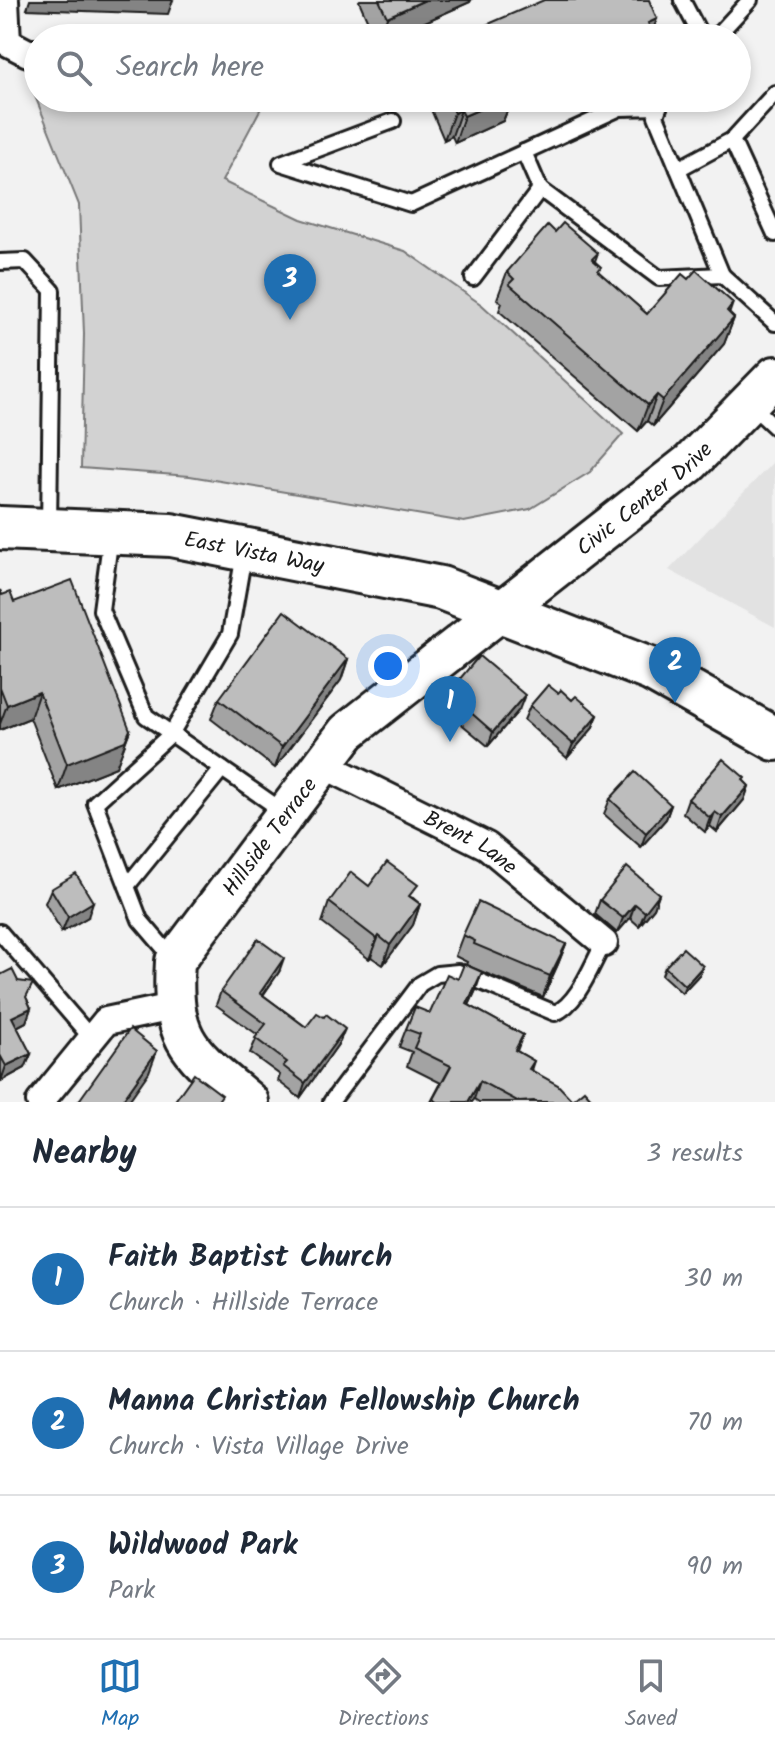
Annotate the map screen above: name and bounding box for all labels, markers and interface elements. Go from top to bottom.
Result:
search box [24,24,751,112]
text: Search here [116,44,264,92]
icon: search [52,46,96,90]
pin: 3 [264,254,316,320]
street label: Civic Center Drive [569,434,722,566]
street label: East Vista Way [181,523,327,585]
pin: 2 [649,637,701,703]
your location [368,646,408,686]
pin: 1 [424,676,476,742]
street label: Hillside Terrace [214,770,327,905]
street label: Brent Lane [417,802,524,884]
text: Nearby [32,1127,137,1181]
text: 3 results [646,1133,743,1175]
text: Faith Baptist Church [108,1234,392,1282]
text: 1 [54,1258,62,1300]
text: 30 m [684,1258,743,1300]
text: Church · Hillside Terrace [108,1282,378,1324]
text: Manna Christian Fellowship Church [108,1378,580,1426]
text: 2 [50,1402,66,1444]
text: 70 m [687,1402,743,1444]
text: Church · Vista Village Drive [108,1426,409,1468]
text: Wildwood Park [108,1522,297,1570]
text: 3 [51,1546,65,1588]
text: 90 m [686,1546,743,1588]
text: Park [108,1570,155,1612]
tab: Map [98,1654,142,1737]
tab: Directions [338,1654,429,1737]
tab: Saved [625,1654,677,1737]

